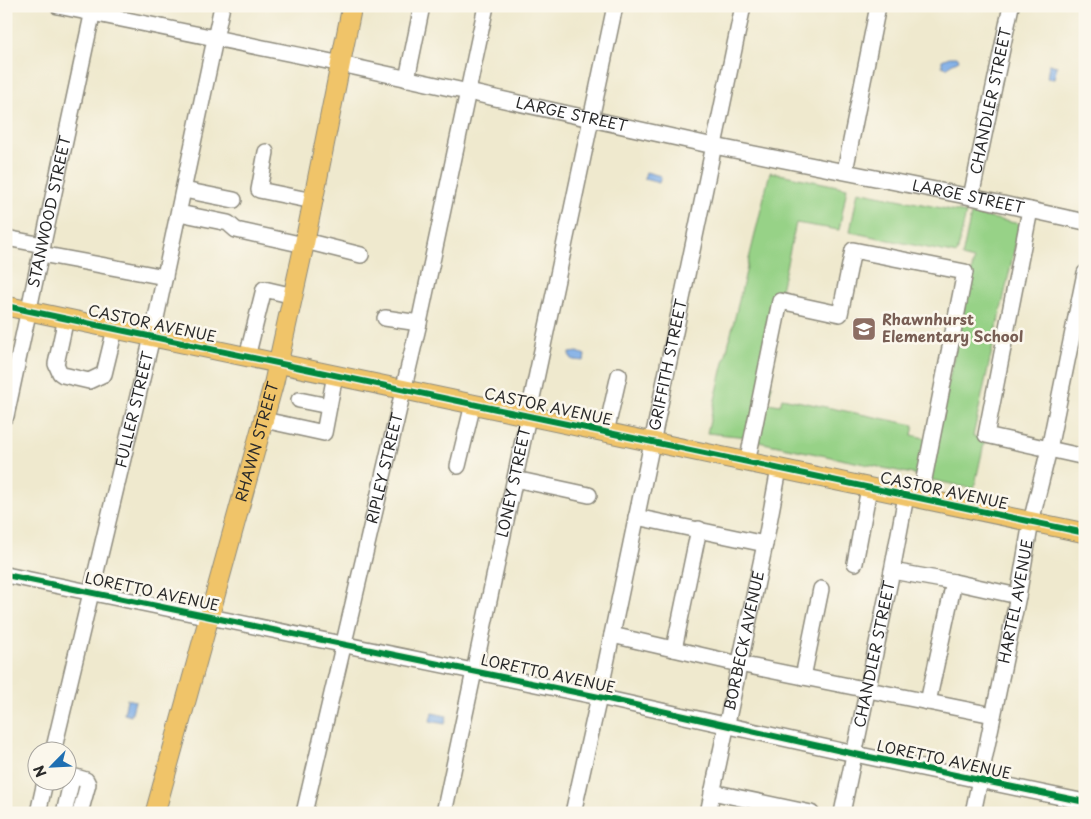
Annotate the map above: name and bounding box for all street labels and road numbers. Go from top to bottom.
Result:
street label: CHANDLER STREET [963,25,1016,176]
street label: LARGE STREET [514,90,631,137]
street label: STANWOOD STREET [21,133,76,289]
street label: LARGE STREET [910,173,1027,219]
street label: GRIFFITH STREET [642,296,692,433]
street label: CASTOR AVENUE [86,298,218,347]
street label: FULLER STREET [108,348,158,470]
street label: RHAWN STREET [228,378,284,504]
street label: CASTOR AVENUE [482,381,614,430]
street label: RIPLEY STREET [359,409,408,526]
street label: LONEY STREET [490,424,536,539]
street label: CASTOR AVENUE [878,465,1010,514]
street label: HARTEL AVENUE [991,537,1038,665]
street label: LORETTO AVENUE [83,565,222,616]
street label: BORBECK AVENUE [717,569,769,712]
street label: CHANDLER STREET [847,578,900,730]
street label: LORETTO AVENUE [479,647,618,698]
street label: LORETTO AVENUE [875,733,1014,784]

